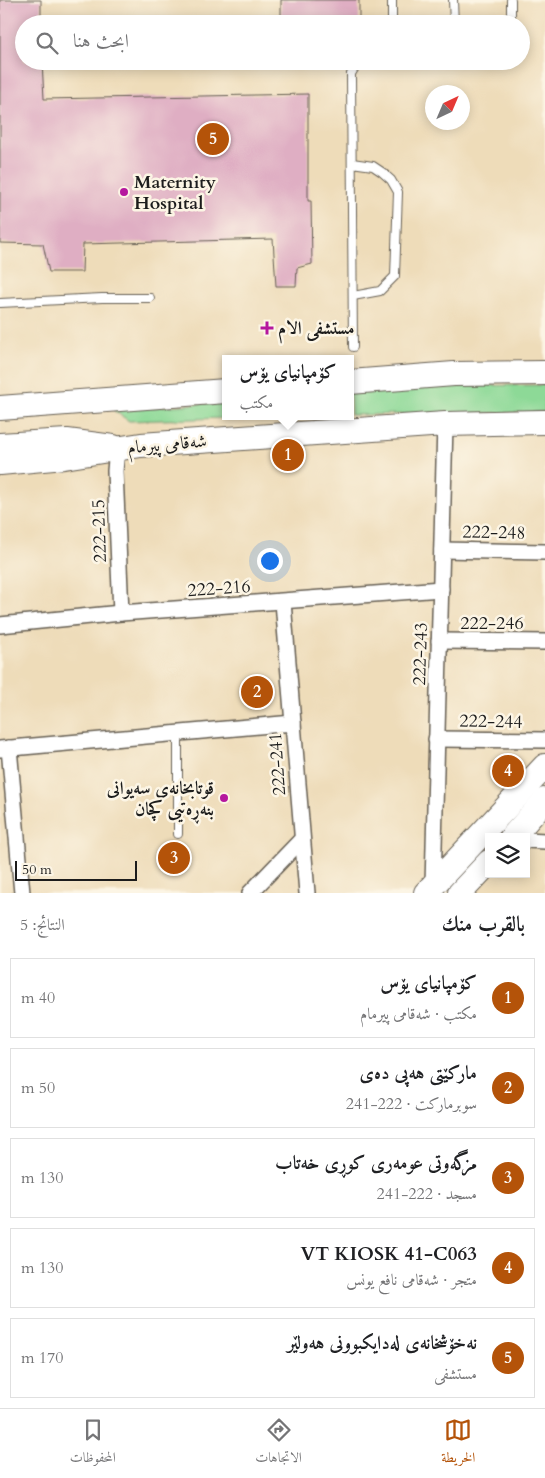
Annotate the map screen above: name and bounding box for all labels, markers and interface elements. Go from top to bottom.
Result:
search box [15,15,530,70]
text: ابحث هنا [73,28,129,54]
icon: search [33,29,61,57]
north arrow [425,85,470,130]
pin: 5 [197,120,229,158]
place label: Maternity Hospital [134,170,217,216]
marker: Maternity Hospital [118,186,130,198]
place label: مستشفى الام [278,316,355,344]
marker: مستشفى الام [260,321,274,335]
popup [222,355,354,420]
text: کۆمپانیای یۆس [240,359,336,385]
text: مكتب [240,392,273,414]
street label: شەقامی پیرمام [126,429,208,463]
pin: 1 [272,436,304,474]
street label: 222-215 [86,499,113,563]
street label: 222-248 [462,519,526,546]
your location [257,548,283,574]
street label: 222-216 [187,574,252,603]
street label: 222-246 [460,611,524,636]
street label: 222-243 [407,622,434,686]
pin: 2 [241,673,273,711]
street label: 222-244 [459,708,523,735]
street label: 222-241 [263,731,292,796]
pin: 4 [492,752,524,790]
place label: قوتابخانەی سەیوانی بنەڕەتیی کچان [106,776,214,824]
marker: قوتابخانەی سەیوانی بنەڕەتیی کچان [218,792,230,804]
map controls [485,833,530,878]
button: layers [485,833,530,878]
pin: 3 [158,839,190,877]
scale bar [15,858,138,881]
text: 50 m [22,860,52,879]
text: بالقرب منك [442,910,525,939]
text: النتائج: 5 [20,914,65,936]
text: کۆمپانیای یۆس [380,970,477,996]
text: 40 m [21,987,55,1009]
text: 1 [504,987,512,1009]
text: مكتب · شەقامی پیرمام [360,1003,477,1025]
text: مارکێتی هەپی دەی [359,1060,477,1086]
text: 50 m [21,1077,55,1099]
text: 2 [504,1077,512,1099]
text: سوبرماركت · 222-241 [346,1093,477,1115]
text: مزگەوتی عومەری کوڕی خەتاب [275,1150,477,1176]
text: 130 m [21,1167,63,1189]
text: 3 [504,1167,512,1189]
text: مسجد · 222-241 [377,1183,477,1205]
text: VT KIOSK 41-C063 [301,1241,477,1267]
text: 130 m [21,1257,63,1279]
text: 4 [504,1257,512,1279]
text: متجر · شەقامی نافع یونس [346,1269,477,1291]
text: نەخۆشخانەی لەدایکبوونی هەولێر [287,1330,477,1356]
text: 170 m [21,1347,63,1369]
text: 5 [504,1347,512,1369]
text: مستشفى [434,1363,477,1385]
tab: المحفوظات [70,1416,116,1471]
tab: الاتجاهات [255,1416,302,1471]
tab: الخريطة [441,1416,475,1471]

